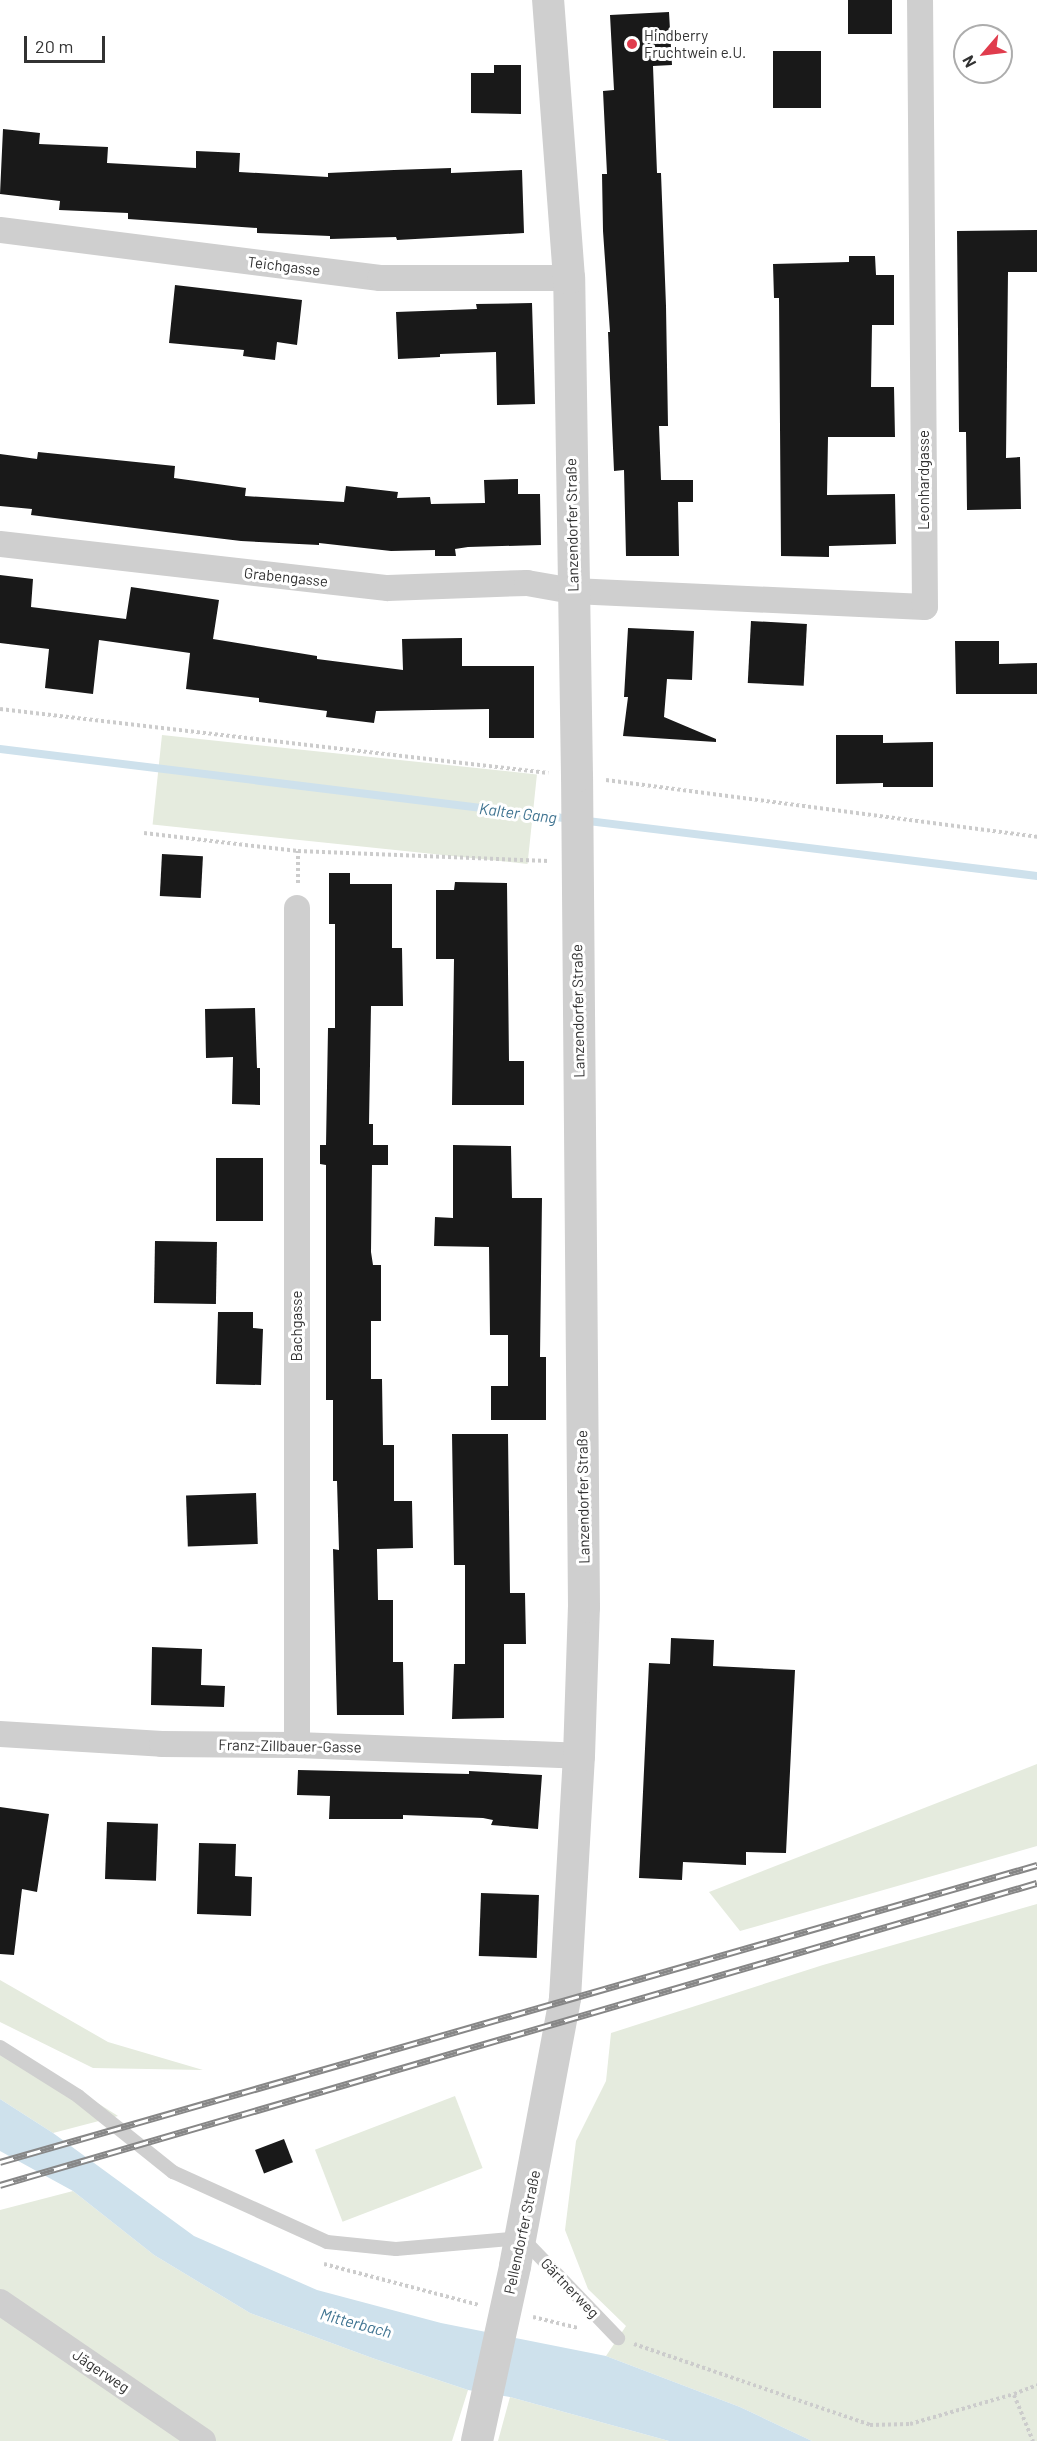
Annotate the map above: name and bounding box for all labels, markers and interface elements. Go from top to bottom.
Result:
scale bar [27,24,108,62]
north arrow [953,24,1013,84]
place label: Hindberry Fruchtwein e.U. [644,26,746,61]
text: 20 m [35,35,73,57]
marker: Hindberry Fruchtwein e.U. [625,37,639,51]
text: N [958,53,979,71]
street label: Teichgasse [247,253,321,279]
street label: Leonhardgasse [915,430,933,530]
street label: Lanzendorfer Straße [562,458,582,592]
street label: Grabengasse [243,564,329,590]
water label: Kalter Gang [478,799,558,827]
street label: Lanzendorfer Straße [568,944,588,1078]
street label: Bachgasse [288,1291,306,1361]
street label: Lanzendorfer Straße [573,1430,593,1564]
street label: Franz-Zillbauer-Gasse [218,1736,362,1756]
street label: Pellendorfer Straße [500,2168,544,2296]
street label: Gärtnerweg [537,2254,603,2322]
water label: Mitterbach [318,2304,394,2342]
street label: Jägerweg [69,2345,133,2397]

